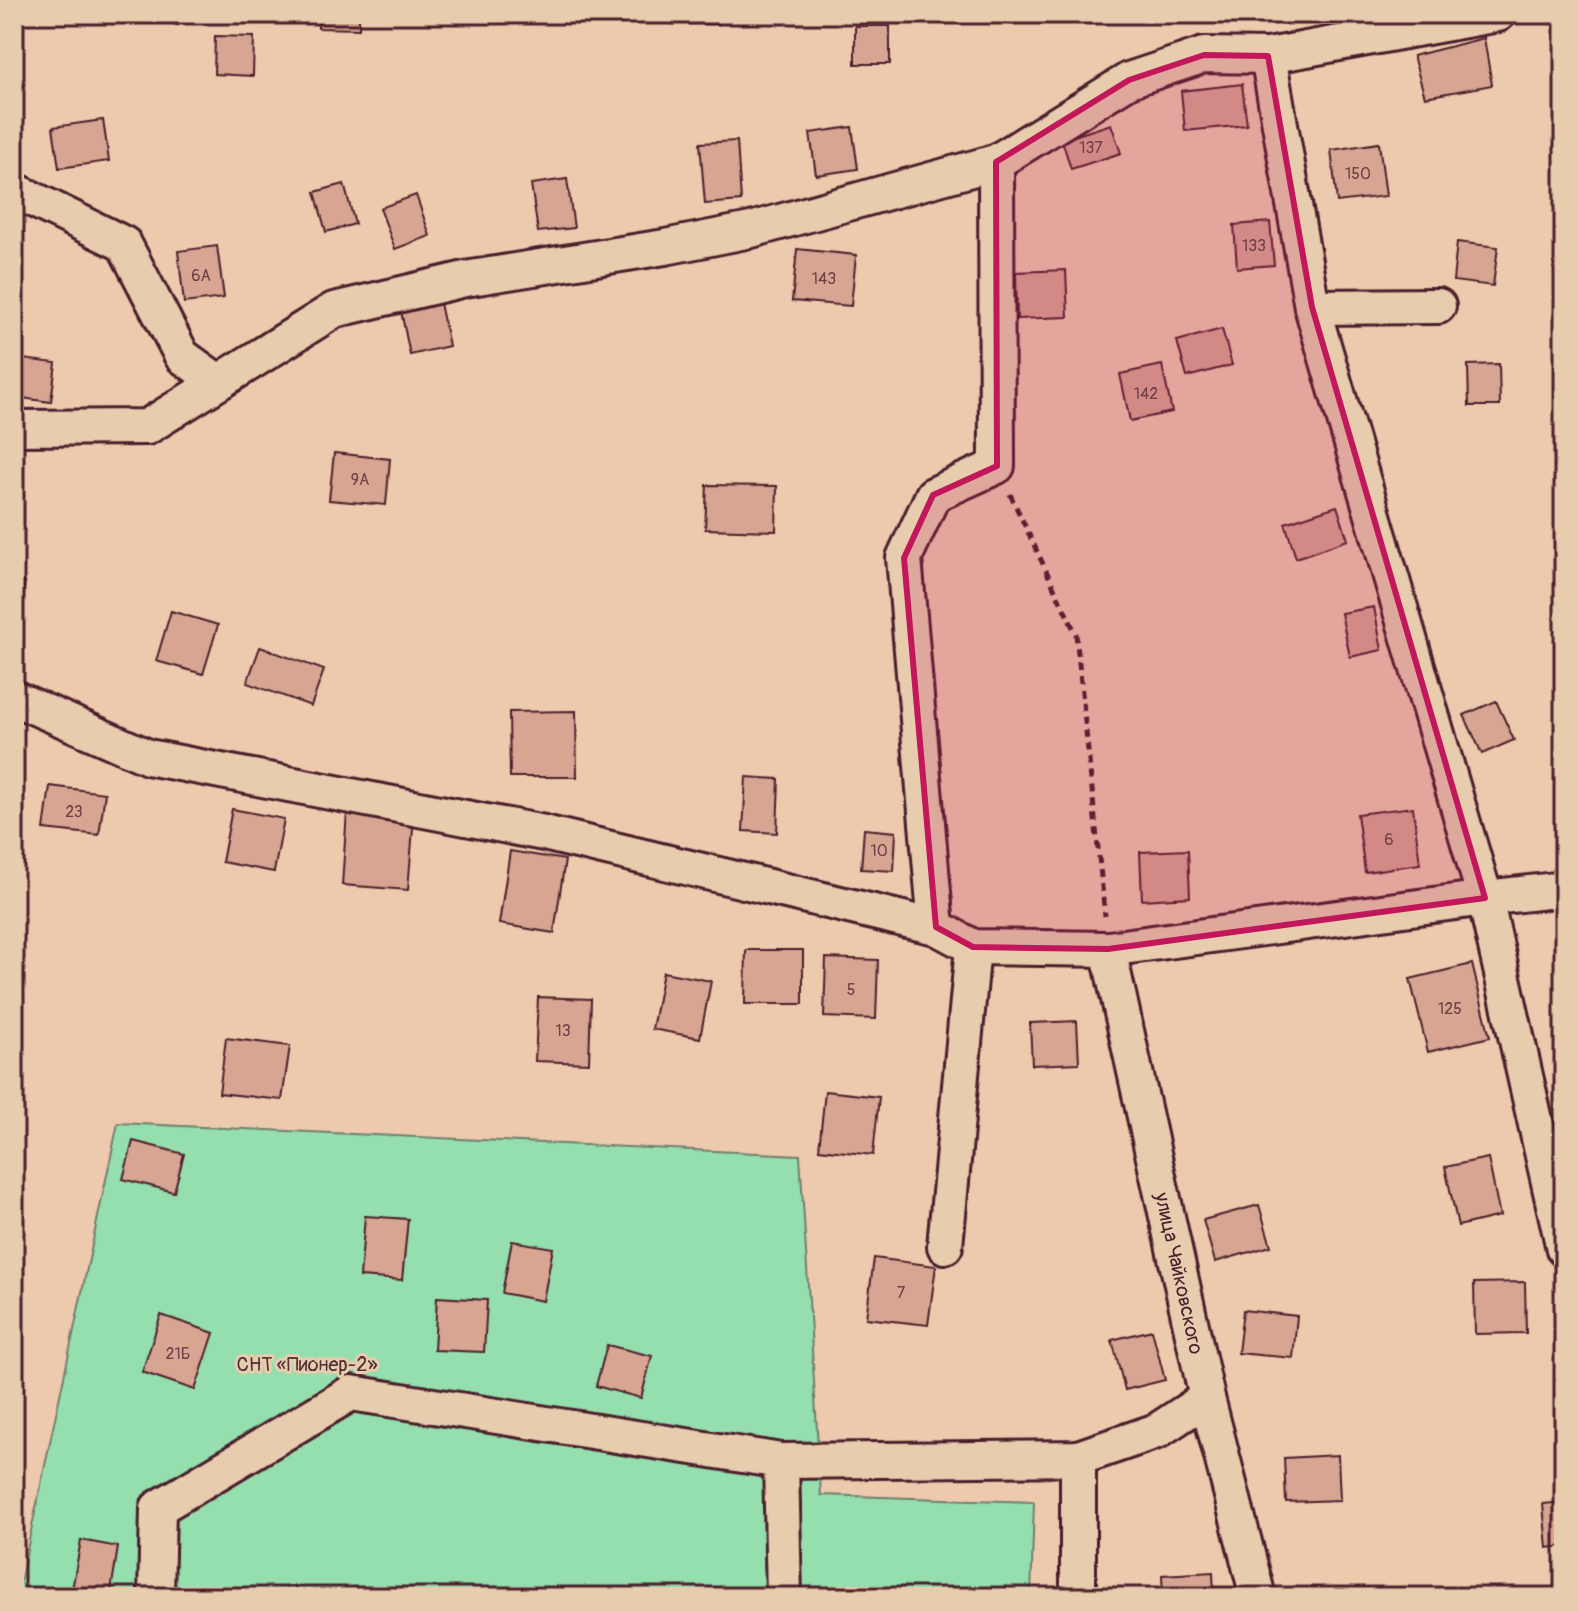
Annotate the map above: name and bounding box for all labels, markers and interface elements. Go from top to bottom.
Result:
house number: 137 [1079,138,1103,158]
house number: 150 [1345,164,1371,184]
house number: 133 [1242,236,1266,256]
house number: 6А [191,266,211,286]
house number: 143 [812,269,836,289]
house number: 142 [1134,384,1158,404]
house number: 9А [351,470,369,490]
house number: 23 [65,802,83,822]
house number: 6 [1384,830,1394,850]
house number: 10 [870,841,888,861]
house number: 5 [847,980,855,1000]
house number: 125 [1438,999,1462,1019]
house number: 13 [555,1021,571,1041]
street label: улица Чайковского [1149,1189,1209,1357]
house number: 7 [897,1283,906,1303]
house number: 21Б [166,1344,190,1364]
park label: СНТ «Пионер-2» [236,1352,378,1377]

